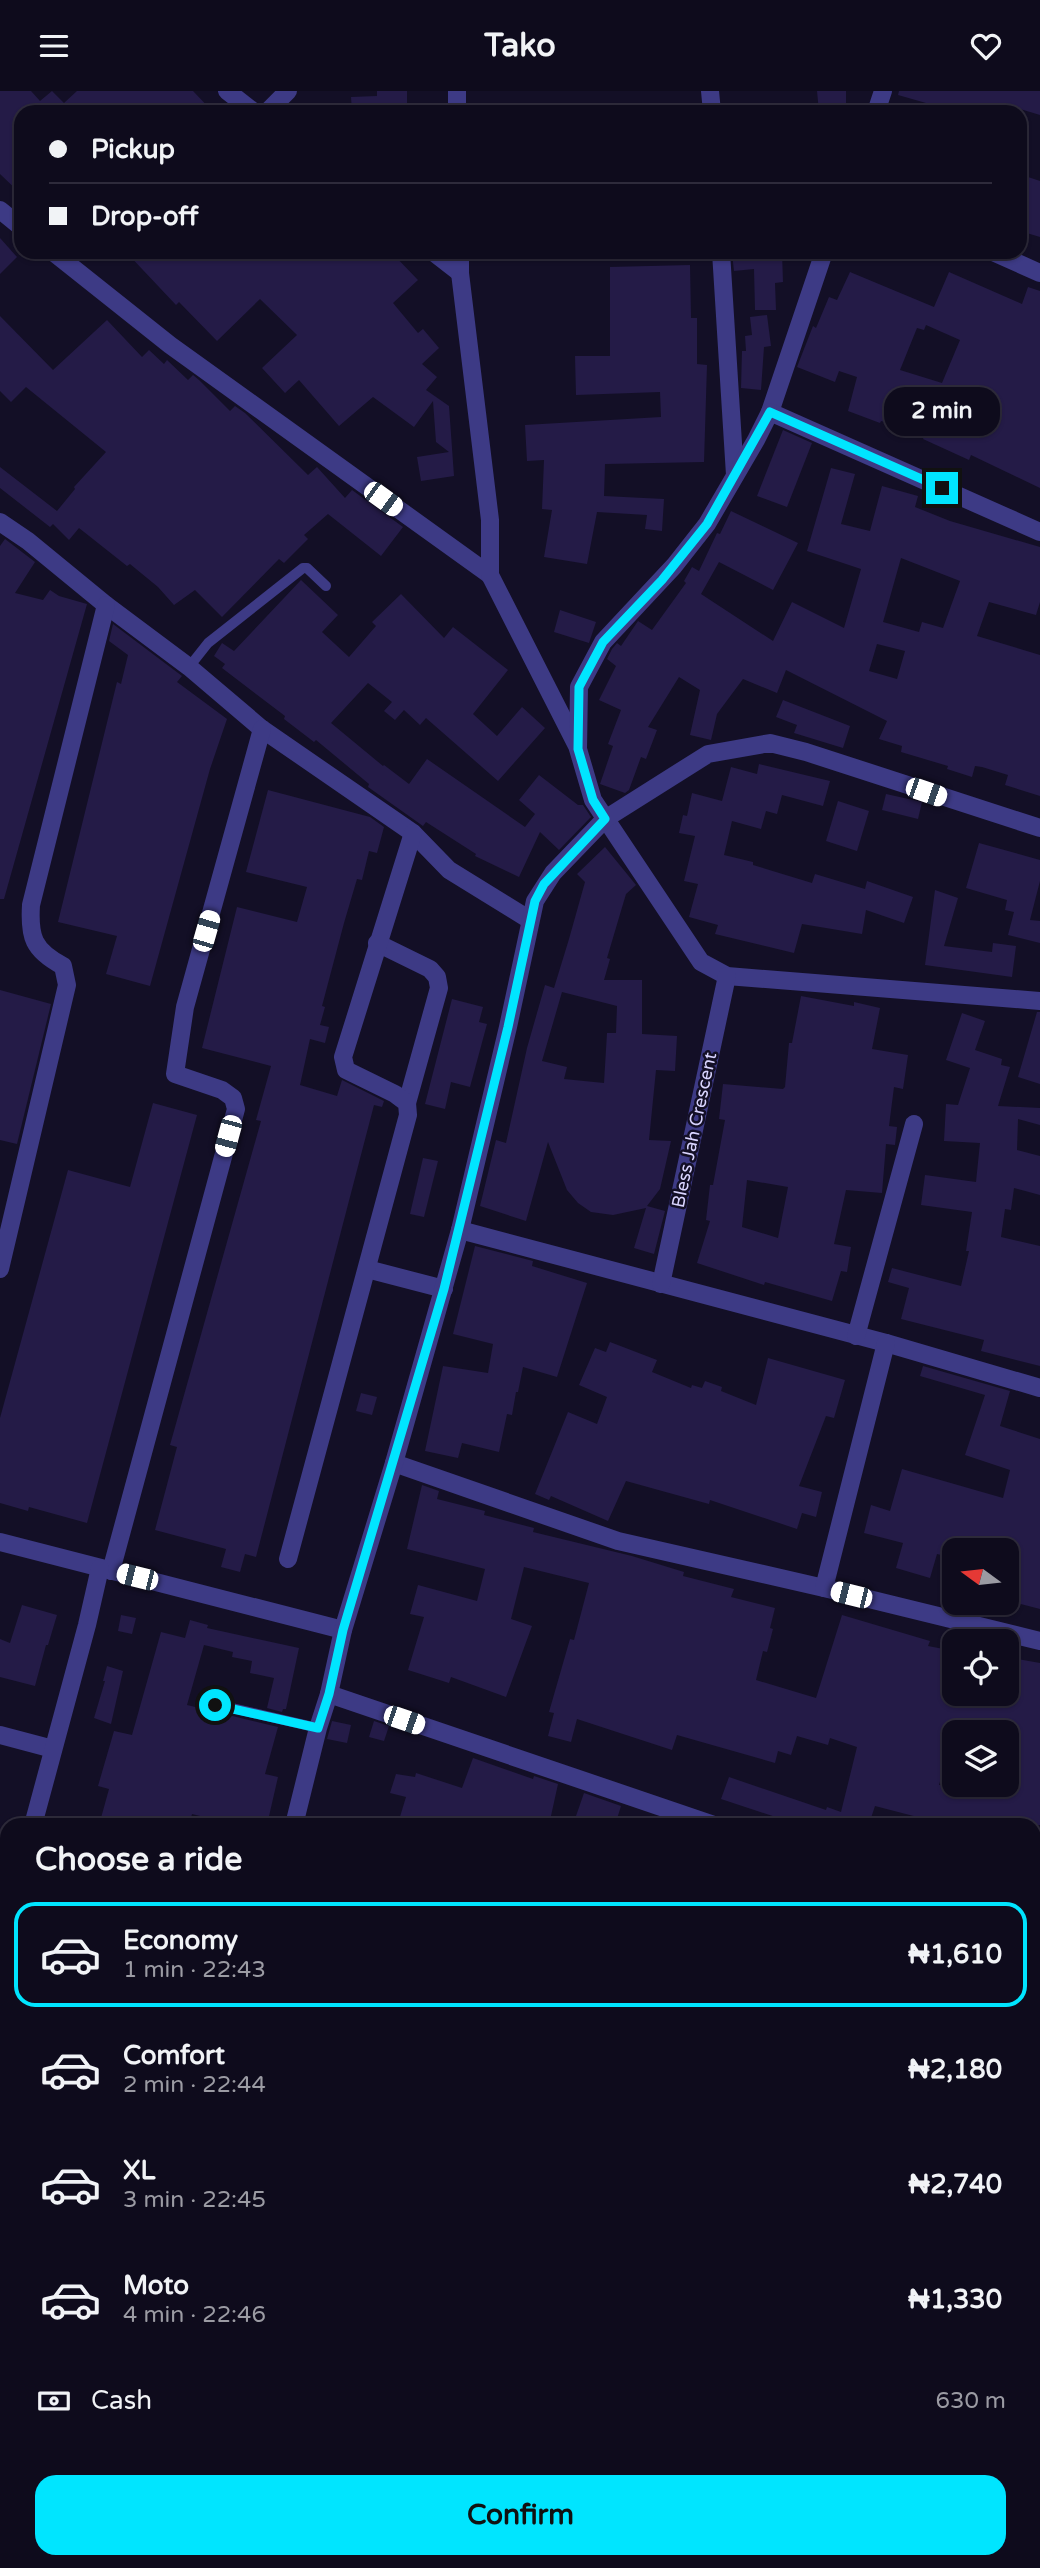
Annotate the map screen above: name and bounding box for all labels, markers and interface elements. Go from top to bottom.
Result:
icon: menu [35,27,73,65]
text: Tako [484,27,556,65]
icon: heart [967,27,1005,65]
text: Pickup [91,134,175,165]
text: Drop-off [91,201,198,232]
callout: 2 min [884,387,1000,435]
text: 2 min [911,397,973,425]
route end [926,472,958,504]
car [360,478,407,520]
car [903,775,950,809]
car [191,908,222,954]
street label: Bless Jah Crescent [667,1050,721,1210]
car [213,1113,244,1159]
north arrow [942,1538,1018,1615]
map controls [942,1538,1019,1797]
car [115,1562,160,1592]
car [829,1580,874,1610]
button: locate [942,1629,1019,1706]
route start [199,1689,231,1721]
car [381,1703,428,1737]
button: layers [942,1720,1019,1797]
text: Choose a ride [35,1841,242,1879]
icon: car [39,1923,102,1986]
text: Economy [123,1925,238,1956]
text: ₦1,610 [908,1939,1002,1970]
text: 1 min · 22:43 [123,1956,266,1984]
icon: car [39,2038,102,2101]
text: Comfort [123,2040,225,2071]
text: ₦2,180 [908,2054,1002,2085]
text: 2 min · 22:44 [123,2071,266,2099]
icon: car [39,2153,102,2216]
text: XL [123,2155,155,2186]
text: ₦2,740 [908,2169,1002,2200]
text: 3 min · 22:45 [123,2186,266,2214]
icon: car [39,2268,102,2331]
text: Moto [123,2270,189,2301]
text: ₦1,330 [908,2284,1002,2315]
text: 4 min · 22:46 [123,2301,266,2329]
icon: cash [35,2382,73,2420]
text: Cash [91,2385,152,2416]
text: 630 m [936,2387,1006,2415]
button: Confirm [35,2475,1006,2555]

